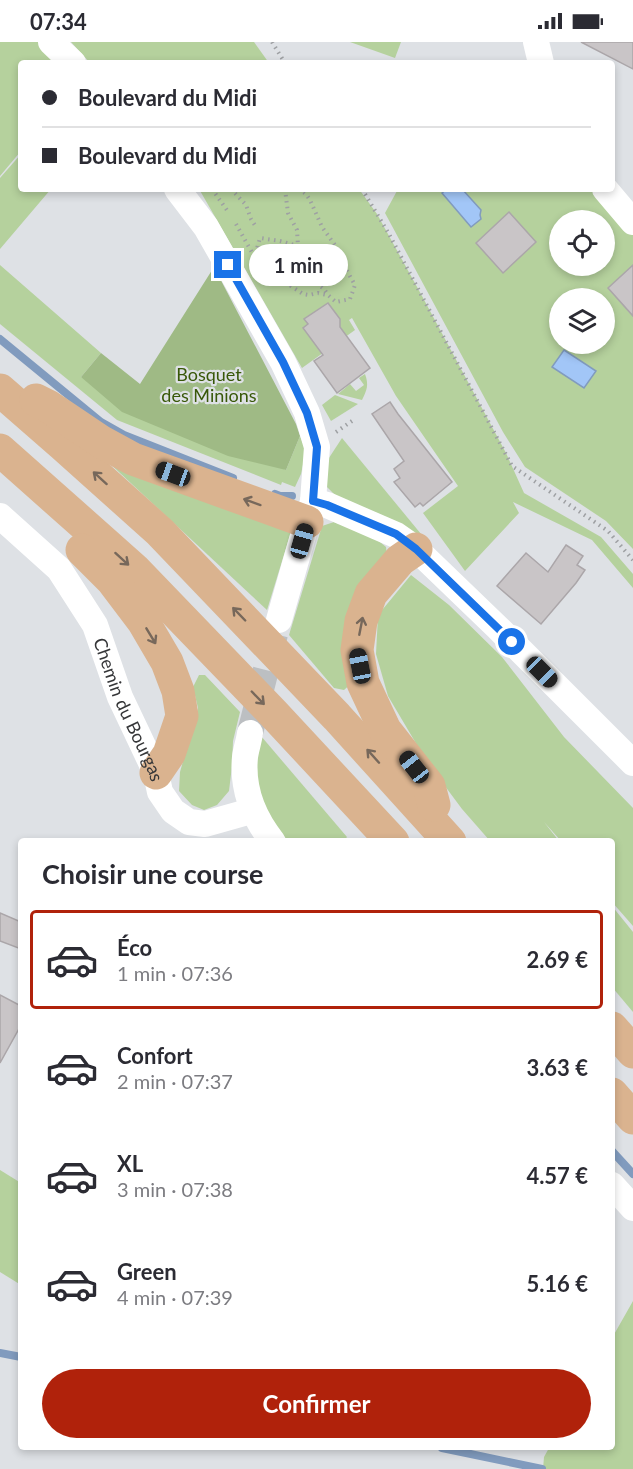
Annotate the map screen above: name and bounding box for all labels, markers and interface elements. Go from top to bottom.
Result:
text: 07:34 [30,8,87,35]
text: Boulevard du Midi [78,84,257,111]
text: Boulevard du Midi [78,142,257,169]
map controls [549,210,615,354]
button: locate [549,210,615,276]
callout: 1 min [249,244,348,286]
route end [214,251,241,278]
text: 1 min [274,253,323,277]
button: layers [549,288,615,354]
park label: Bosquet des Minions [161,363,257,406]
car [153,459,193,489]
one-way arrow [93,471,108,485]
one-way arrow [243,495,262,506]
car [288,521,316,561]
one-way arrow [114,552,129,566]
one-way arrow [232,606,247,621]
one-way arrow [356,617,367,636]
one-way arrow [146,627,158,644]
route start [498,628,525,655]
street label: Chemin du Bourgas [89,635,168,783]
car [348,647,372,685]
car [523,653,561,691]
one-way arrow [251,691,266,706]
car [396,747,432,787]
one-way arrow [366,749,380,764]
text: Choisir une course [42,857,264,890]
icon: car [45,933,99,987]
text: Éco [117,934,152,961]
text: 2.69 € [526,946,588,973]
text: 1 min · 07:36 [117,961,233,985]
icon: car [45,1041,99,1095]
text: Confort [117,1042,193,1069]
text: 3.63 € [526,1054,588,1081]
text: 2 min · 07:37 [117,1069,233,1093]
icon: car [45,1149,99,1203]
text: XL [117,1150,143,1177]
text: 4.57 € [526,1162,588,1189]
text: 3 min · 07:38 [117,1177,233,1201]
icon: car [45,1257,99,1311]
text: Green [117,1258,177,1285]
text: 5.16 € [526,1270,588,1297]
text: 4 min · 07:39 [117,1285,233,1309]
button: Confirmer [42,1369,591,1438]

